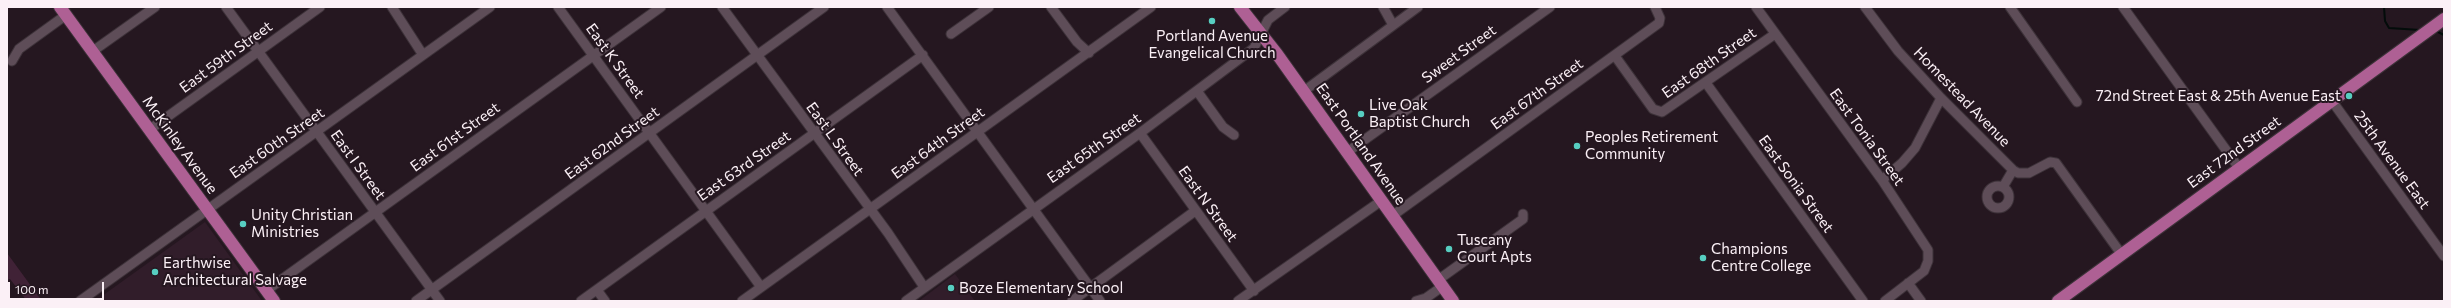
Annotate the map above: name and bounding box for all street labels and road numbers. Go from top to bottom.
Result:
street label: East 59th Street [176,17,276,97]
street label: East K Street [582,20,648,102]
street label: Sweet Street [1418,21,1500,87]
street label: East 68th Street [1658,24,1760,102]
street label: Homestead Avenue [1910,44,2014,150]
street label: East 67th Street [1487,55,1587,133]
street label: East Portland Avenue [1312,80,1410,208]
street label: East Tonia Street [1826,85,1908,189]
street label: McKinley Avenue [139,93,221,197]
street label: East 61st Street [407,98,503,176]
street label: East L Street [802,99,868,179]
street label: East 62nd Street [561,103,663,183]
street label: East 64th Street [888,103,988,183]
street label: East 60th Street [226,104,328,182]
street label: 25th Avenue East [2350,107,2434,213]
street label: East 65th Street [1044,109,1144,187]
street label: East 72nd Street [2184,112,2284,192]
street label: East I Street [327,127,389,203]
street label: East 63rd Street [694,127,794,205]
street label: East Sonia Street [1755,132,1837,236]
street label: East N Street [1175,163,1241,245]

